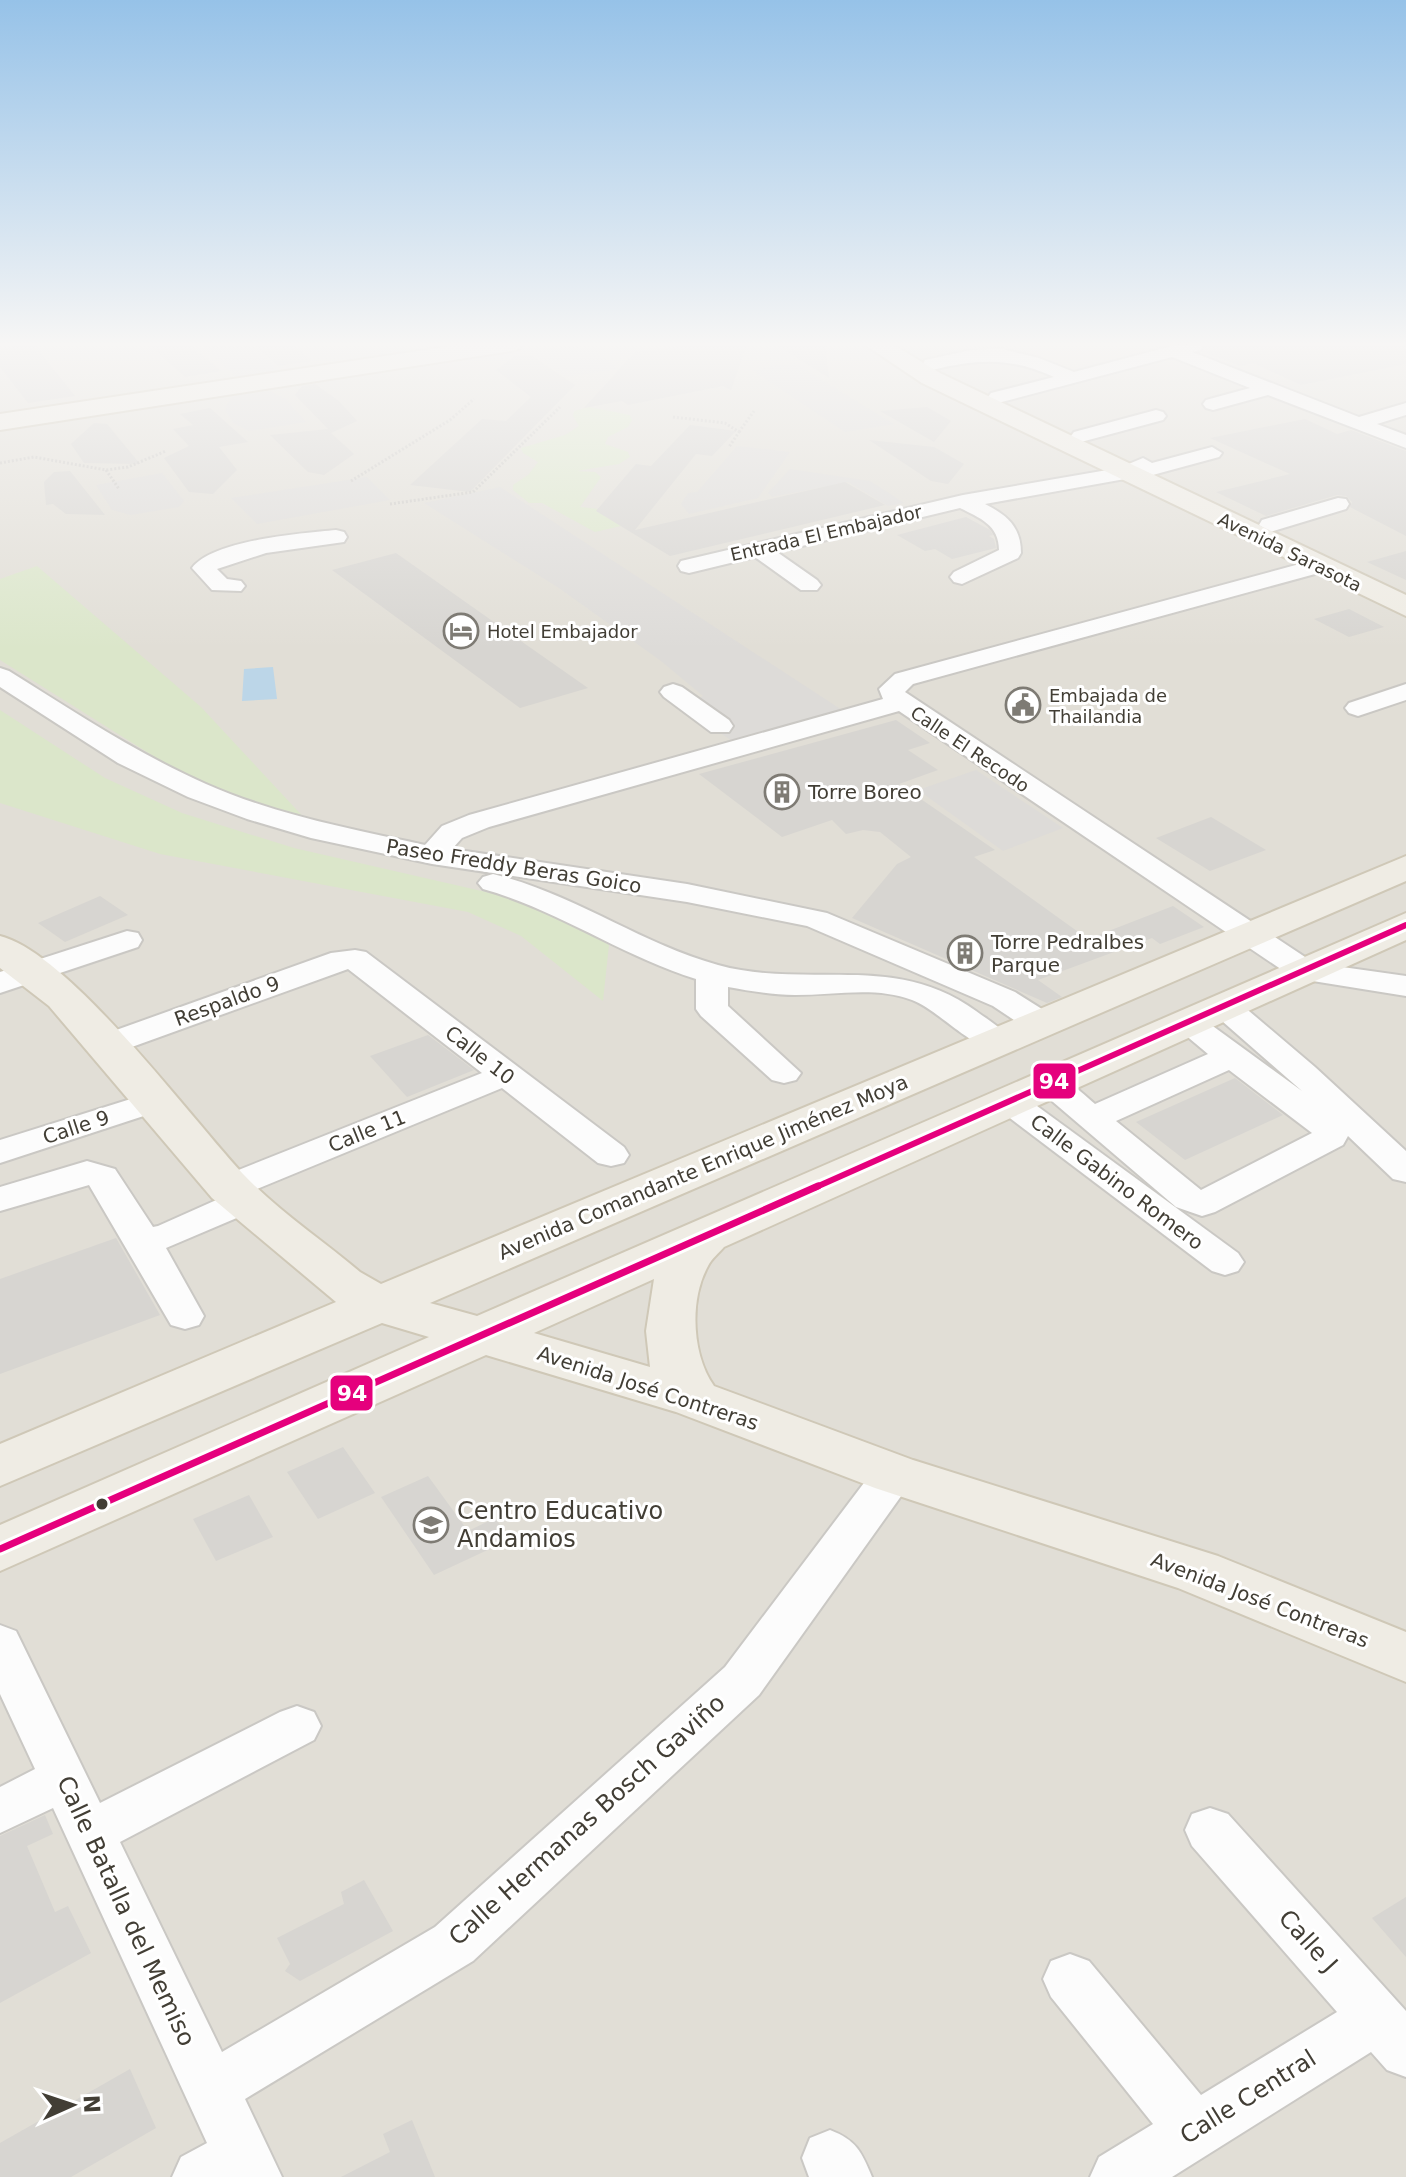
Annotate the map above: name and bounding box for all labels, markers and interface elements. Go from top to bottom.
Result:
street label: Entrada El Embajador [728,501,924,565]
street label: Avenida Sarasota [1215,508,1365,596]
hotel icon: Hotel Embajador [442,612,480,650]
place label: Hotel Embajador [487,621,638,642]
place label: Embajada de Thailandia [1048,685,1167,727]
public building icon: Embajada de Thailandia [1004,686,1042,724]
street label: Calle El Recodo [907,702,1033,796]
building icon: Torre Boreo [763,773,801,811]
place label: Torre Boreo [807,780,922,804]
street label: Paseo Freddy Beras Goico [385,834,643,898]
place label: Torre Pedralbes Parque [990,930,1144,977]
building icon: Torre Pedralbes Parque [946,934,984,972]
street label: Respaldo 9 [171,971,283,1031]
street label: Calle 10 [441,1020,519,1090]
line badge: 94 [1032,1062,1077,1100]
street label: Avenida Comandante Enrique Jiménez Moya [495,1069,911,1265]
text: 94 [1039,1069,1069,1094]
street label: Calle 9 [40,1105,112,1149]
street label: Calle 11 [325,1105,409,1157]
street label: Calle Gabino Romero [1026,1109,1208,1255]
street label: Avenida José Contreras [534,1341,762,1435]
line badge: 94 [329,1374,374,1412]
text: 94 [337,1381,367,1406]
unlabelled marker [94,1496,110,1512]
place label: Centro Educativo Andamios [457,1497,663,1553]
school or university icon: Centro Educativo Andamios [412,1506,450,1544]
street label: Avenida José Contreras [1148,1547,1372,1653]
street label: Calle Hermanas Bosch Gaviño [443,1689,731,1951]
street label: Calle Batalla del Memiso [51,1771,201,2051]
street label: Calle J [1273,1904,1343,1978]
street label: Calle Central [1175,2044,1321,2150]
north arrow [32,2065,112,2145]
text: N [79,2094,104,2114]

